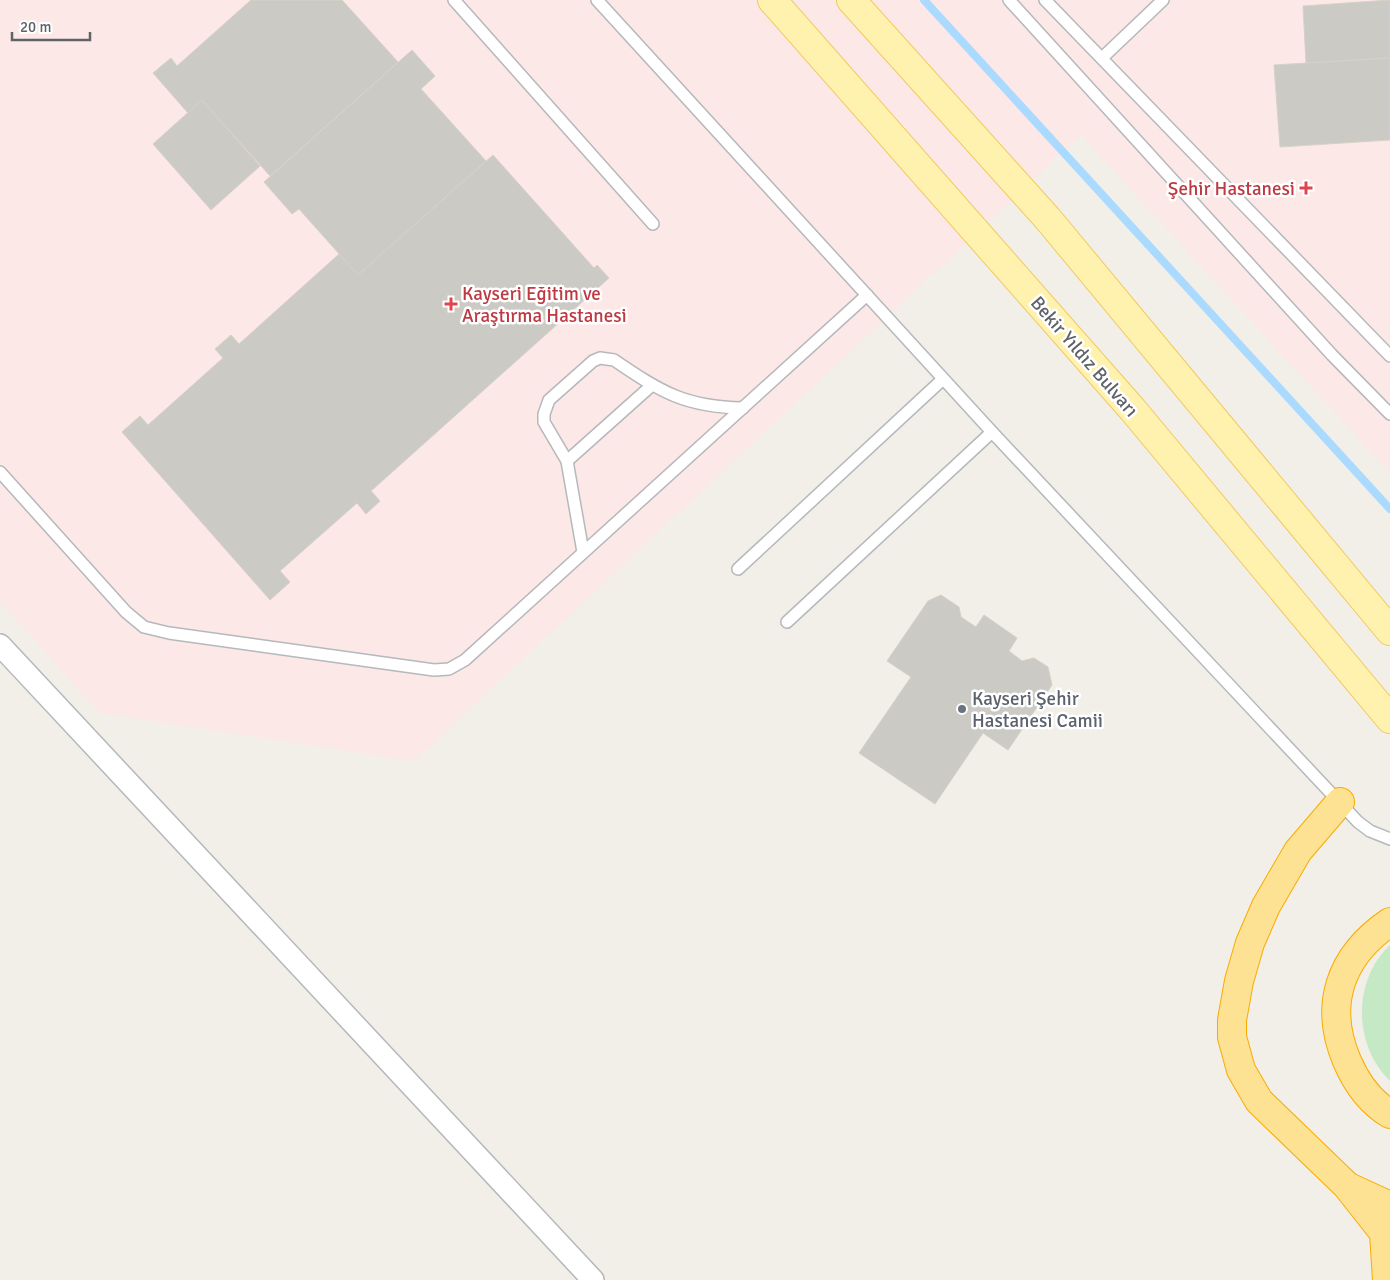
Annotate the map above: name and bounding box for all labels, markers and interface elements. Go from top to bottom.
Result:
scale bar [12,10,90,42]
text: 20 m [20,18,51,36]
place label: Şehir Hastanesi [1168,177,1295,201]
marker: Şehir Hastanesi [1299,181,1313,195]
place label: Kayseri Eğitim ve Araştırma Hastanesi [462,282,627,328]
street label: Bekir Yıldız Bulvarı [1025,291,1143,422]
marker: Kayseri Eğitim ve Araştırma Hastanesi [444,297,458,311]
place label: Kayseri Şehir Hastanesi Camii [972,687,1103,733]
marker: Kayseri Şehir Hastanesi Camii [956,703,968,715]

